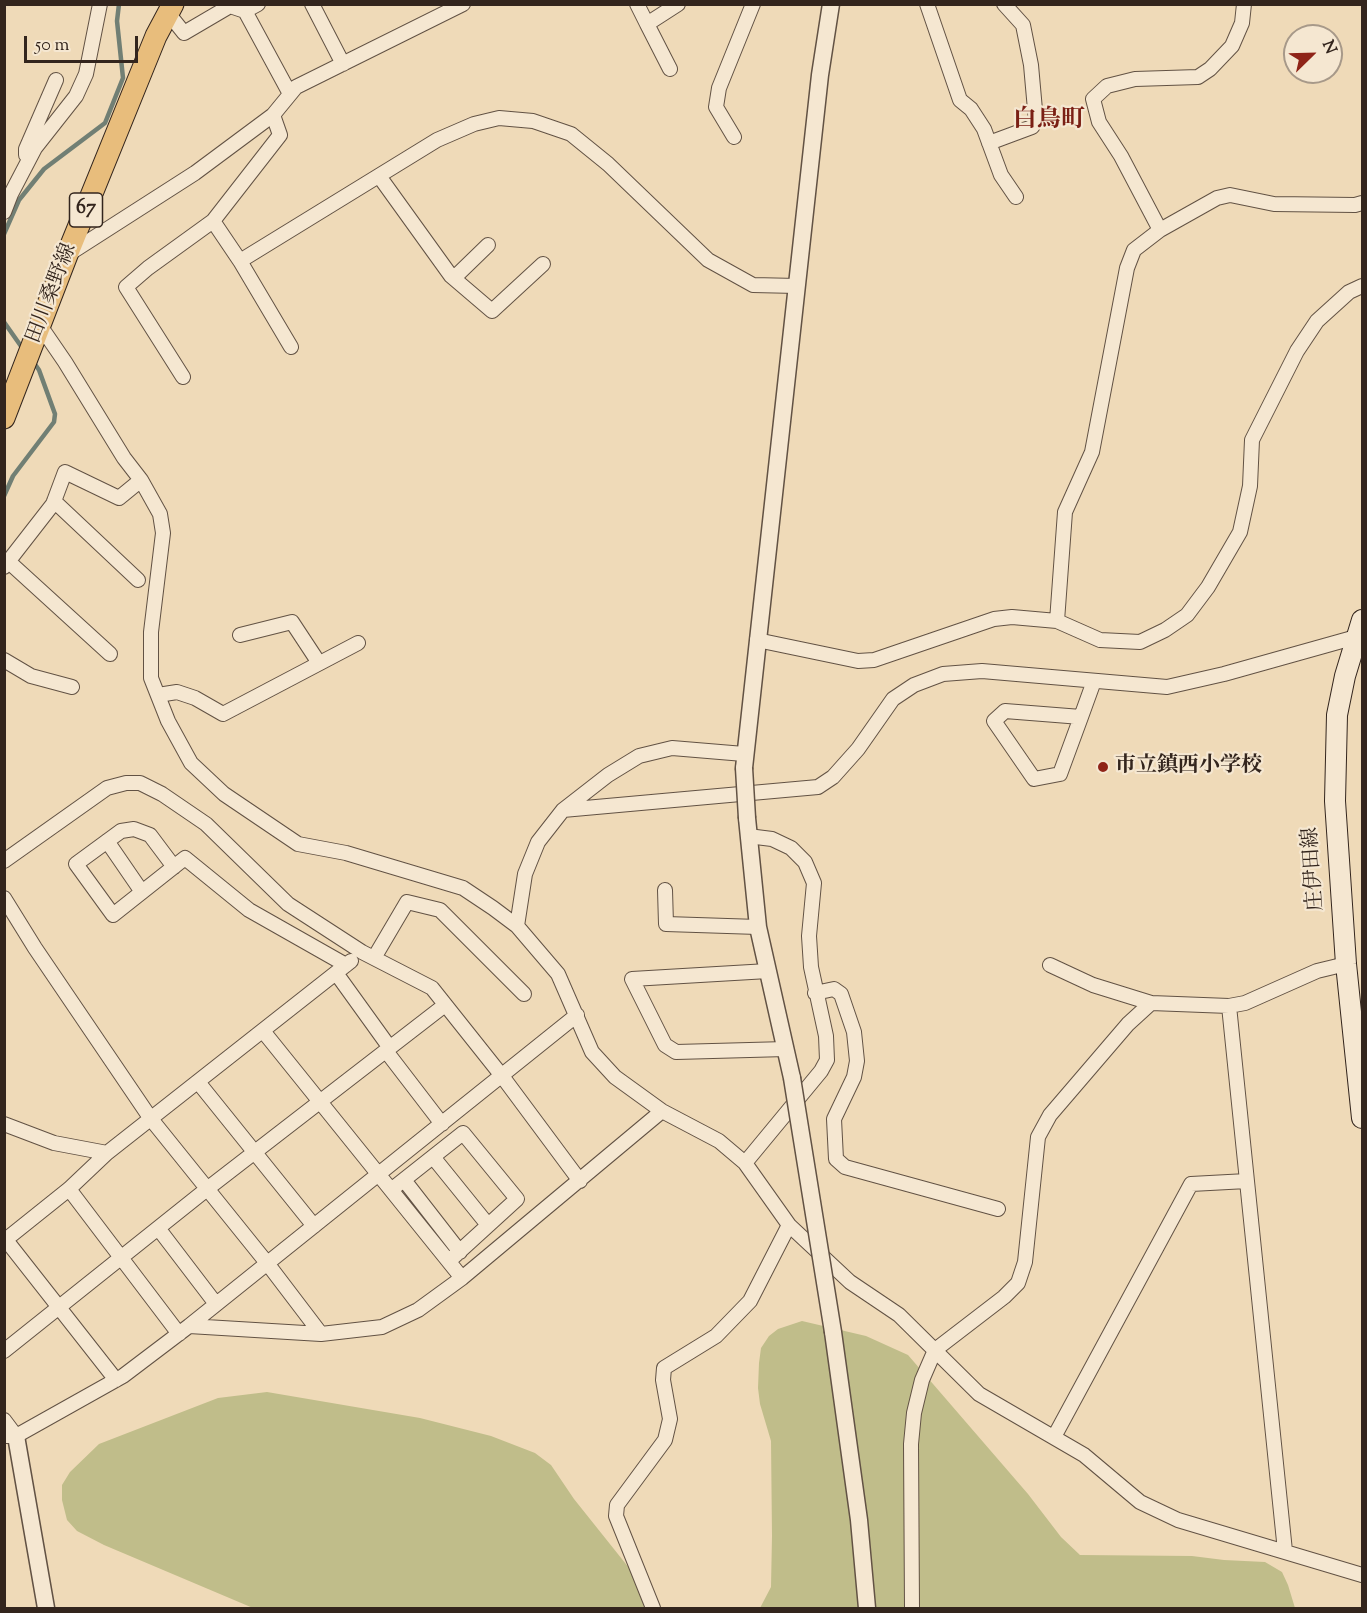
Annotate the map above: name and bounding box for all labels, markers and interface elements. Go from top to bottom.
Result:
scale bar [27,24,141,62]
north arrow [1283,24,1343,84]
text: 50 m [35,33,69,59]
text: N [1315,37,1341,58]
district label: 白鳥町 [1013,108,1085,136]
road number: 67 [70,193,103,227]
street label: 田川桑野線 [22,240,84,348]
place label: 市立鎮西小学校 [1115,754,1262,780]
marker: 市立鎮西小学校 [1096,760,1110,774]
street label: 庄伊田線 [1300,826,1330,912]

